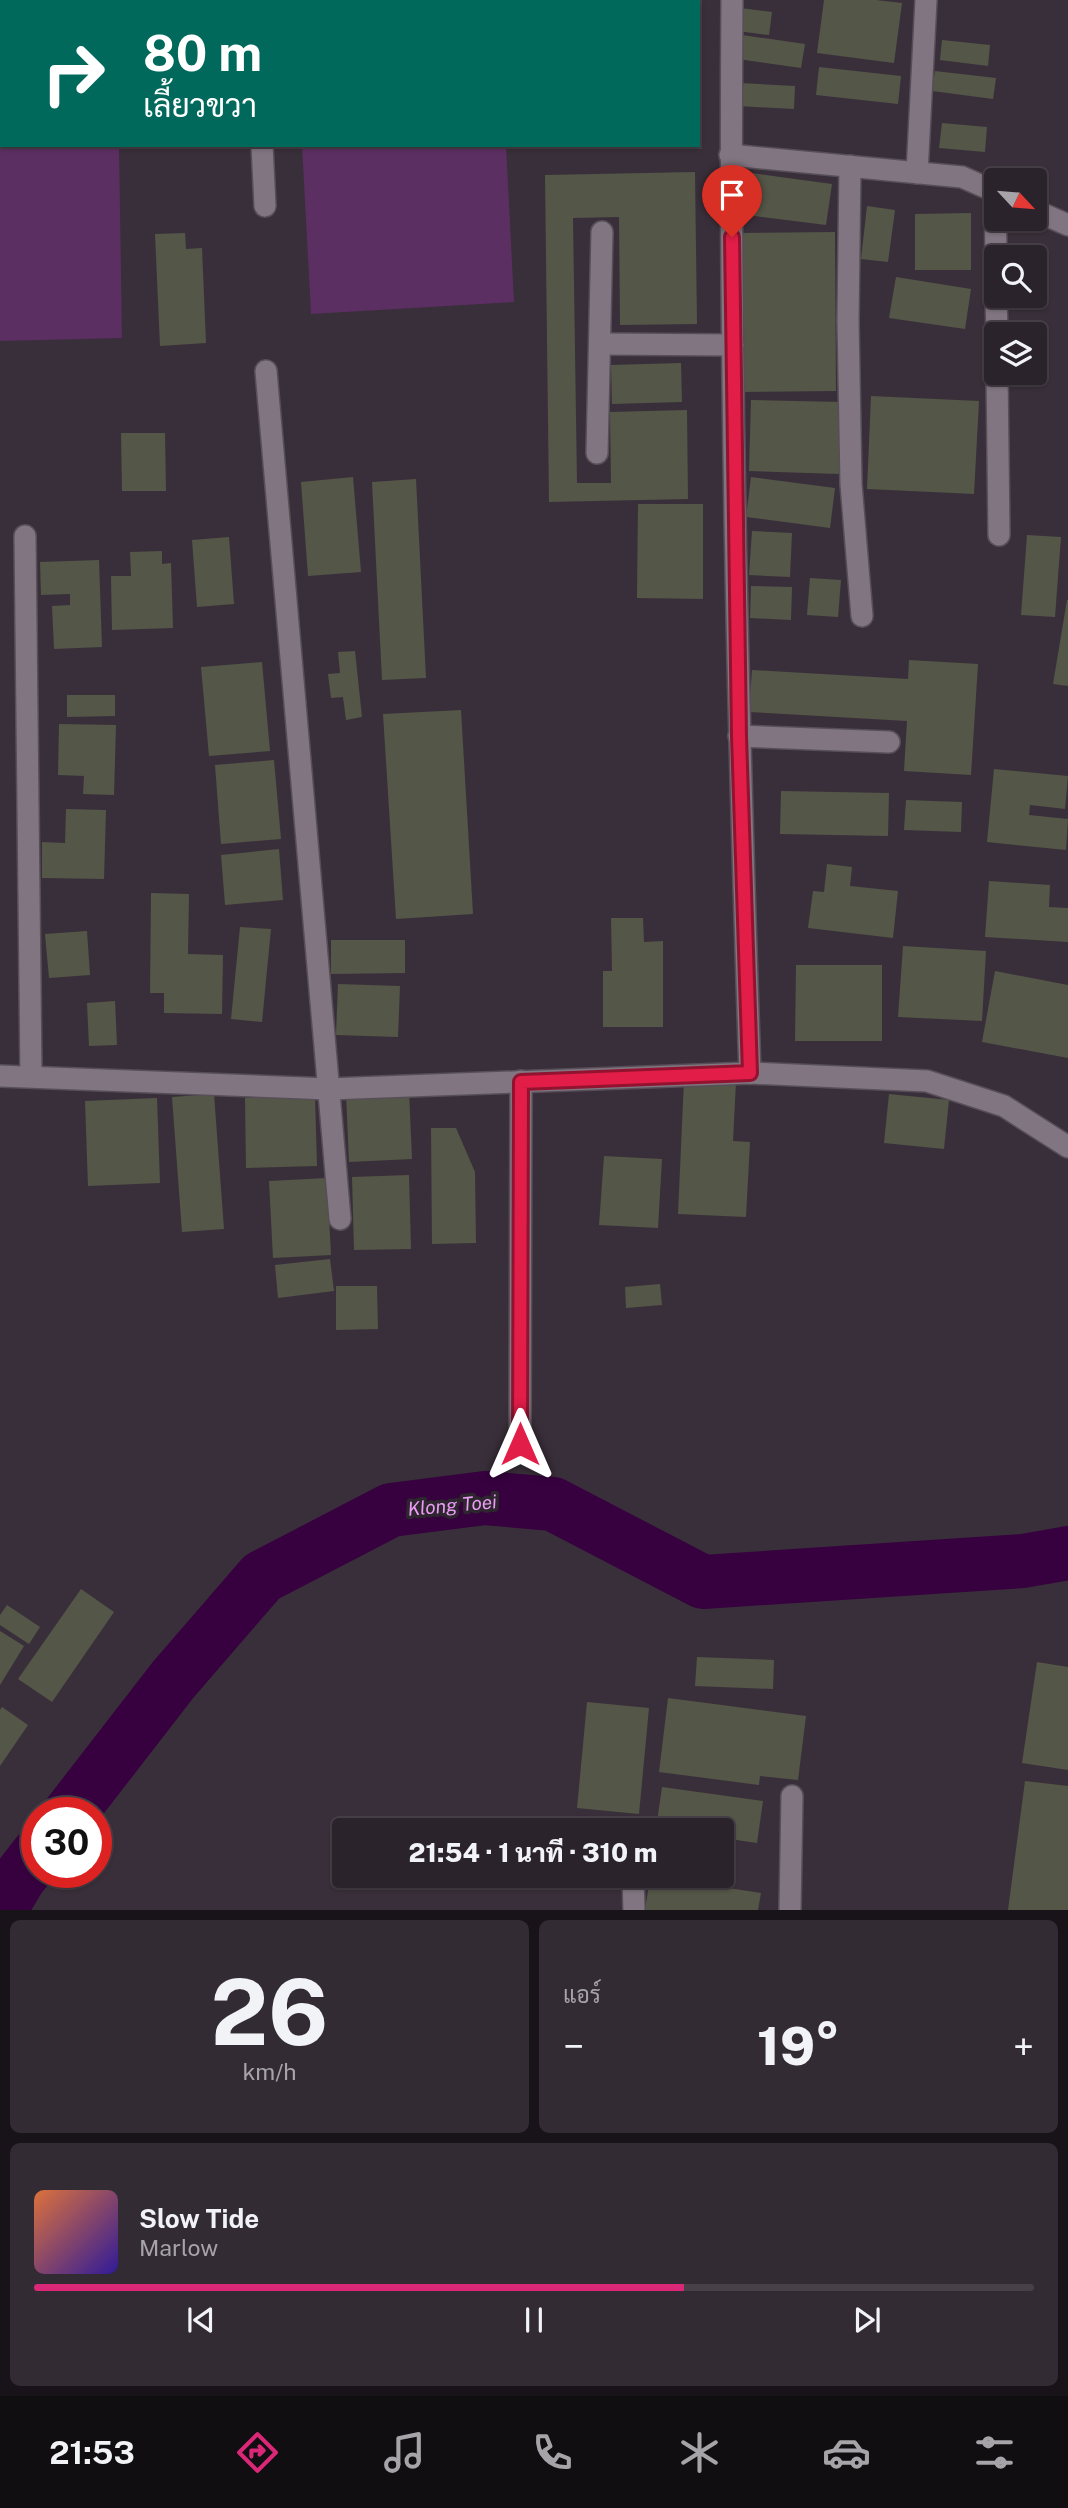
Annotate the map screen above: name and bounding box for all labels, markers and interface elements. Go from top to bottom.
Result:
text: 80 m [143,24,262,82]
icon: right [28,28,119,119]
text: เลี้ยวขวา [143,87,257,124]
pin [702,165,762,237]
north arrow [984,168,1046,231]
map controls [984,168,1047,385]
icon: arrive [713,176,751,214]
button: search [984,245,1047,308]
button: layers [984,322,1047,385]
position arrow [483,1407,557,1481]
water label: Klong Toei [407,1490,498,1520]
speed limit sign: 30 [21,1797,112,1888]
text: 21:54 · 1 นาที · 310 m [409,1837,657,1868]
text: 26 [211,1959,328,2065]
text: แอร์ [563,1981,601,2008]
text: 19° [757,2016,840,2077]
text: − [563,2024,584,2069]
text: + [1013,2024,1034,2069]
text: km/h [242,2058,297,2085]
text: Slow Tide [139,2203,259,2234]
text: Marlow [139,2234,218,2261]
icon: previous [182,2301,220,2339]
icon: pause [515,2301,553,2339]
icon: next [848,2301,886,2339]
icon: directions [233,2428,282,2477]
icon: music [380,2428,429,2477]
icon: phone [528,2428,577,2477]
icon: climate [675,2428,724,2477]
icon: car [822,2428,871,2477]
icon: filters [970,2428,1019,2477]
text: 21:53 [49,2434,135,2471]

